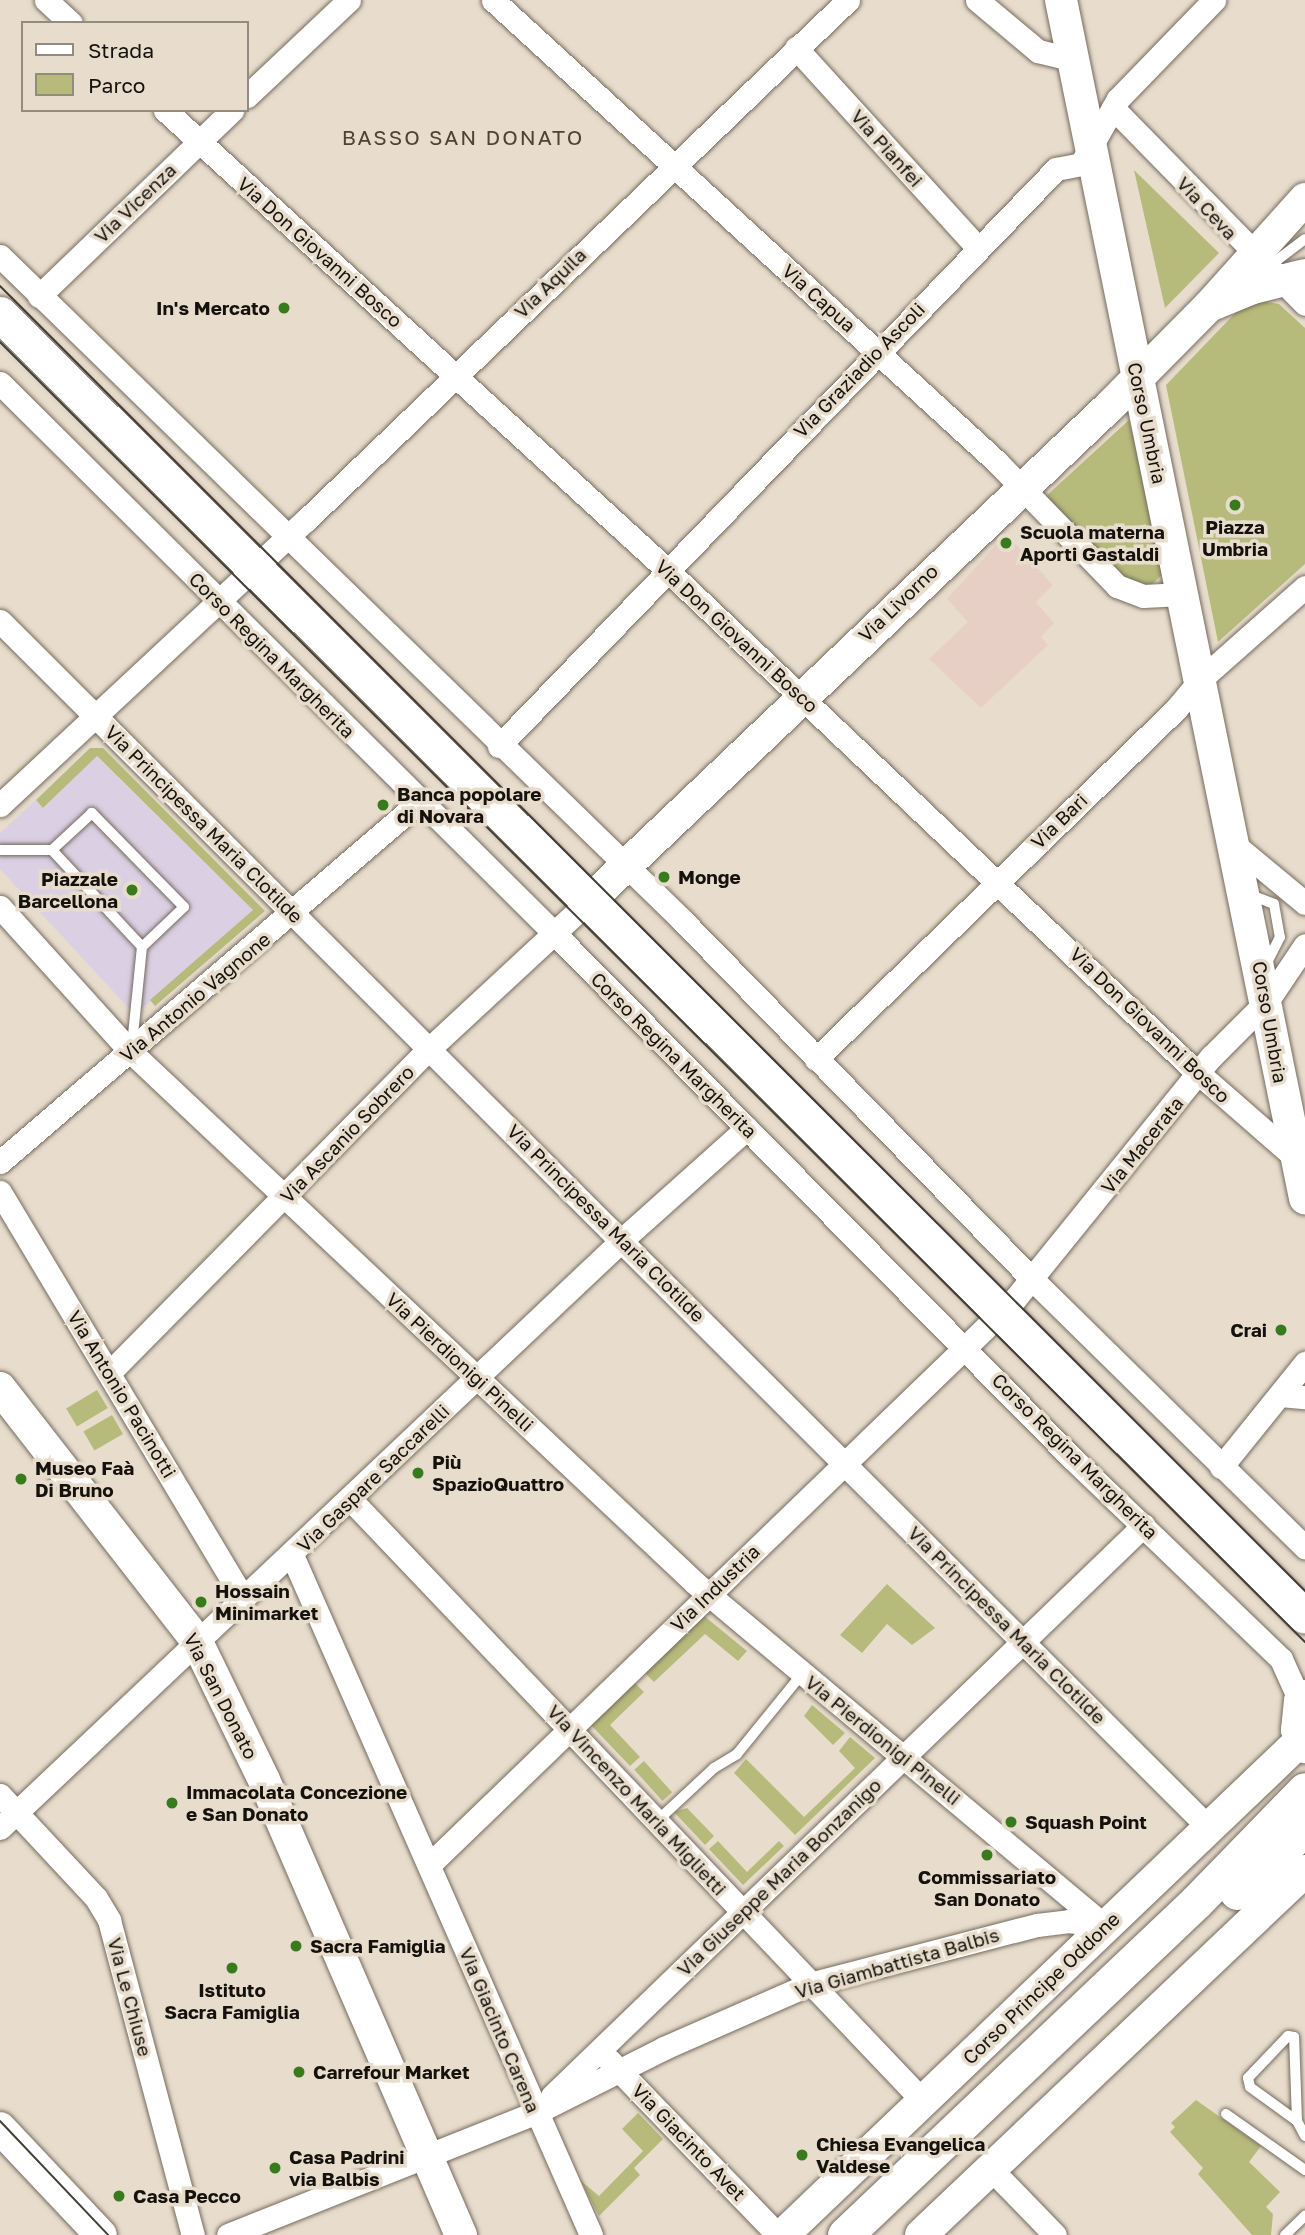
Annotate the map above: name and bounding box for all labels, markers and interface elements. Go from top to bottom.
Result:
legend [21,21,248,112]
text: Strada [88,37,154,63]
text: Parco [88,72,145,98]
street label: Via Pianfei [846,105,928,191]
district label: BASSO SAN DONATO [344,124,582,150]
street label: Via Vicenza [89,158,181,248]
street label: Via Don Giovanni Bosco [233,172,407,332]
street label: Via Ceva [1172,172,1242,244]
street label: Via Aquila [509,243,591,323]
street label: Via Capua [778,259,860,337]
place label: In's Mercato [156,297,270,319]
street label: Via Graziadio Ascoli [789,298,929,442]
marker: In's Mercato [276,300,292,316]
street label: Corso Umbria [1123,360,1171,486]
marker: Piazza Umbria [1227,497,1243,513]
place label: Piazza Umbria [1202,516,1268,560]
place label: Scuola materna Aporti Gastaldi [1020,521,1165,565]
marker: Scuola materna Aporti Gastaldi [998,535,1014,551]
street label: Via Don Giovanni Bosco [651,555,823,717]
street label: Via Livorno [854,560,942,646]
street label: Corso Regina Margherita [184,567,360,743]
street label: Via Principessa Maria Clotilde [100,720,308,928]
place label: Banca popolare di Novara [397,783,541,827]
street label: Via Bari [1026,789,1092,853]
marker: Banca popolare di Novara [375,797,391,813]
place label: Monge [678,866,741,888]
place label: Piazzale Barcellona [18,868,118,912]
marker: Monge [656,869,672,885]
marker: Piazzale Barcellona [124,882,140,898]
street label: Via Antonio Vagnone [115,927,275,1067]
street label: Via Don Giovanni Bosco [1065,942,1235,1108]
street label: Corso Umbria [1248,959,1292,1085]
street label: Corso Regina Margherita [586,967,762,1143]
street label: Via Ascanio Sobrero [276,1061,418,1207]
street label: Via Macerata [1096,1092,1188,1198]
street label: Via Principessa Maria Clotilde [502,1119,710,1327]
street label: Via Pierdionigi Pinelli [382,1288,538,1436]
street label: Via Antonio Pacinotti [63,1306,181,1482]
place label: Crai [1230,1319,1267,1341]
marker: Crai [1273,1322,1289,1338]
street label: Corso Regina Margherita [987,1368,1163,1544]
street label: Via Gaspare Saccarelli [292,1399,454,1557]
place label: Più SpazioQuattro [432,1451,564,1495]
place label: Museo Faà Di Bruno [35,1457,134,1501]
marker: Più SpazioQuattro [410,1465,426,1481]
marker: Museo Faà Di Bruno [13,1471,29,1487]
street label: Via Principessa Maria Clotilde [903,1521,1111,1729]
street label: Via Industria [666,1540,764,1636]
place label: Hossain Minimarket [215,1580,318,1624]
marker: Hossain Minimarket [193,1594,209,1610]
street label: Via San Donato [179,1629,263,1763]
street label: Via Pierdionigi Pinelli [801,1670,965,1810]
street label: Via Vincenzo Maria Miglietti [543,1700,731,1900]
street label: Via Giuseppe Maria Bonzanigo [672,1773,886,1981]
place label: Immacolata Concezione e San Donato [186,1781,407,1825]
marker: Immacolata Concezione e San Donato [164,1795,180,1811]
place label: Squash Point [1025,1811,1147,1833]
marker: Squash Point [1003,1814,1019,1830]
marker: Commissariato San Donato [979,1847,995,1863]
place label: Commissariato San Donato [918,1866,1056,1910]
street label: Corso Principe Oddone [958,1907,1124,2069]
street label: Via Giambattista Balbis [792,1923,1002,2003]
street label: Via Le Chiuse [103,1935,157,2059]
place label: Sacra Famiglia [310,1935,446,1957]
marker: Sacra Famiglia [288,1938,304,1954]
street label: Via Giacinto Carena [455,1944,545,2116]
marker: Istituto Sacra Famiglia [224,1960,240,1976]
place label: Istituto Sacra Famiglia [164,1979,300,2023]
place label: Carrefour Market [313,2061,470,2083]
marker: Carrefour Market [291,2064,307,2080]
street label: Via Giacinto Avet [627,2079,751,2205]
place label: Chiesa Evangelica Valdese [816,2133,985,2177]
place label: Casa Padrini via Balbis [289,2146,404,2190]
marker: Chiesa Evangelica Valdese [794,2147,810,2163]
marker: Casa Padrini via Balbis [267,2160,283,2176]
place label: Casa Pecco [133,2185,241,2207]
marker: Casa Pecco [111,2188,127,2204]

